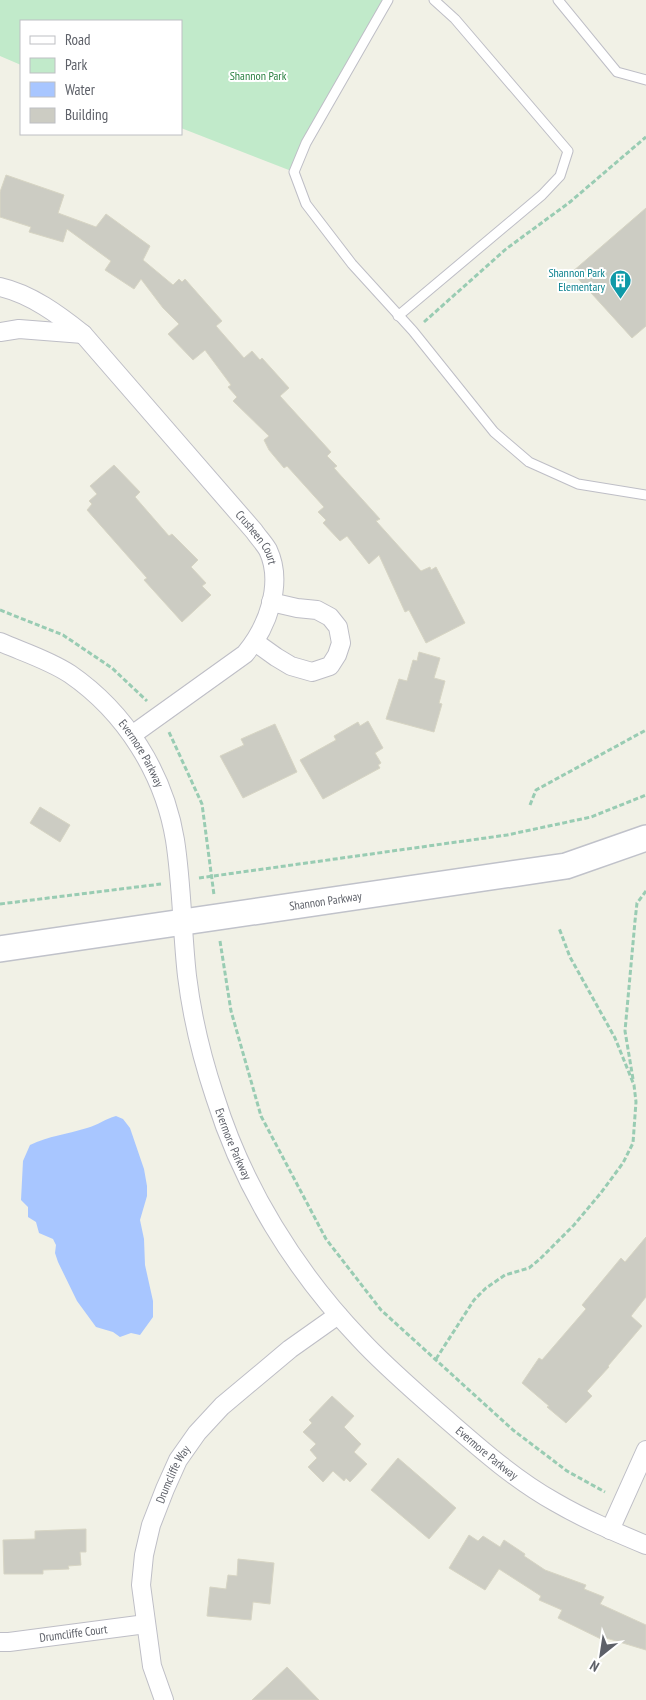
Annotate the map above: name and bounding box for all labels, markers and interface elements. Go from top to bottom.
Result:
legend [20,20,182,135]
text: Road [65,30,91,49]
text: Park [65,55,87,74]
park label: Shannon Park [230,68,287,83]
text: Water [65,80,96,99]
text: Building [65,105,108,124]
place label: Shannon Park Elementary [548,265,605,294]
building icon: Shannon Park Elementary [609,268,633,299]
street label: Crusheen Court [233,507,281,567]
street label: Evermore Parkway [116,716,167,790]
street label: Shannon Parkway [288,888,363,913]
street label: Evermore Parkway [212,1106,255,1183]
street label: Evermore Parkway [453,1423,522,1483]
street label: Drumcliffe Way [152,1442,193,1505]
street label: Drumcliffe Court [38,1621,109,1645]
north arrow [576,1630,626,1680]
text: N [587,1657,602,1676]

